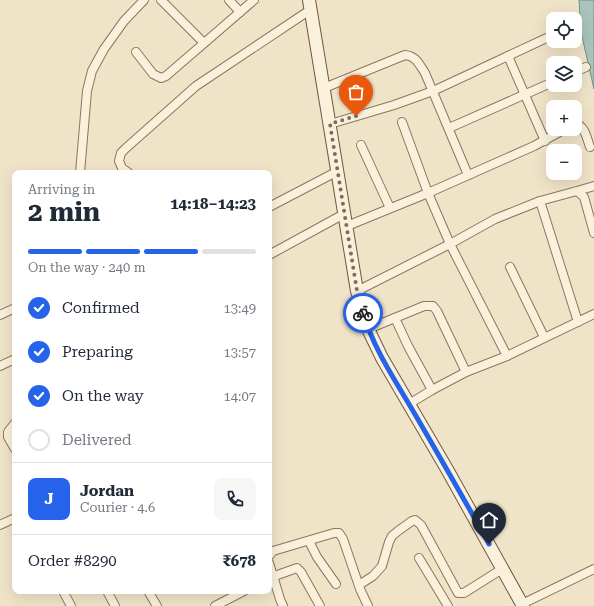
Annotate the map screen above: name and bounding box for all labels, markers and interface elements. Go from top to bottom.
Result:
map controls [546,12,582,180]
button: locate [546,12,582,48]
button: layers [546,56,582,92]
pin [339,75,373,116]
icon: bag [345,81,367,103]
button: + [546,100,582,136]
button: − [546,144,582,180]
text: Arriving in [28,182,95,197]
text: 14:18–14:23 [170,195,256,213]
text: 2 min [28,197,100,227]
text: On the way · 240 m [28,260,145,275]
courier [343,293,383,333]
icon: check [28,297,50,319]
text: Confirmed [62,299,140,317]
text: 13:49 [224,301,256,316]
icon: bike [352,302,374,324]
icon: check [28,341,50,363]
text: Preparing [62,343,133,361]
text: 13:57 [224,345,256,360]
icon: check [28,385,50,407]
text: On the way [62,387,144,405]
text: 14:07 [224,389,256,404]
text: Delivered [62,431,132,449]
button: phone [214,478,256,520]
text: Jordan [80,482,134,500]
text: J [44,490,54,508]
text: Courier · 4.6 [80,500,155,515]
pin [472,503,506,544]
icon: home [478,509,500,531]
text: Order #8290 [28,552,117,570]
text: ₹678 [222,552,256,570]

